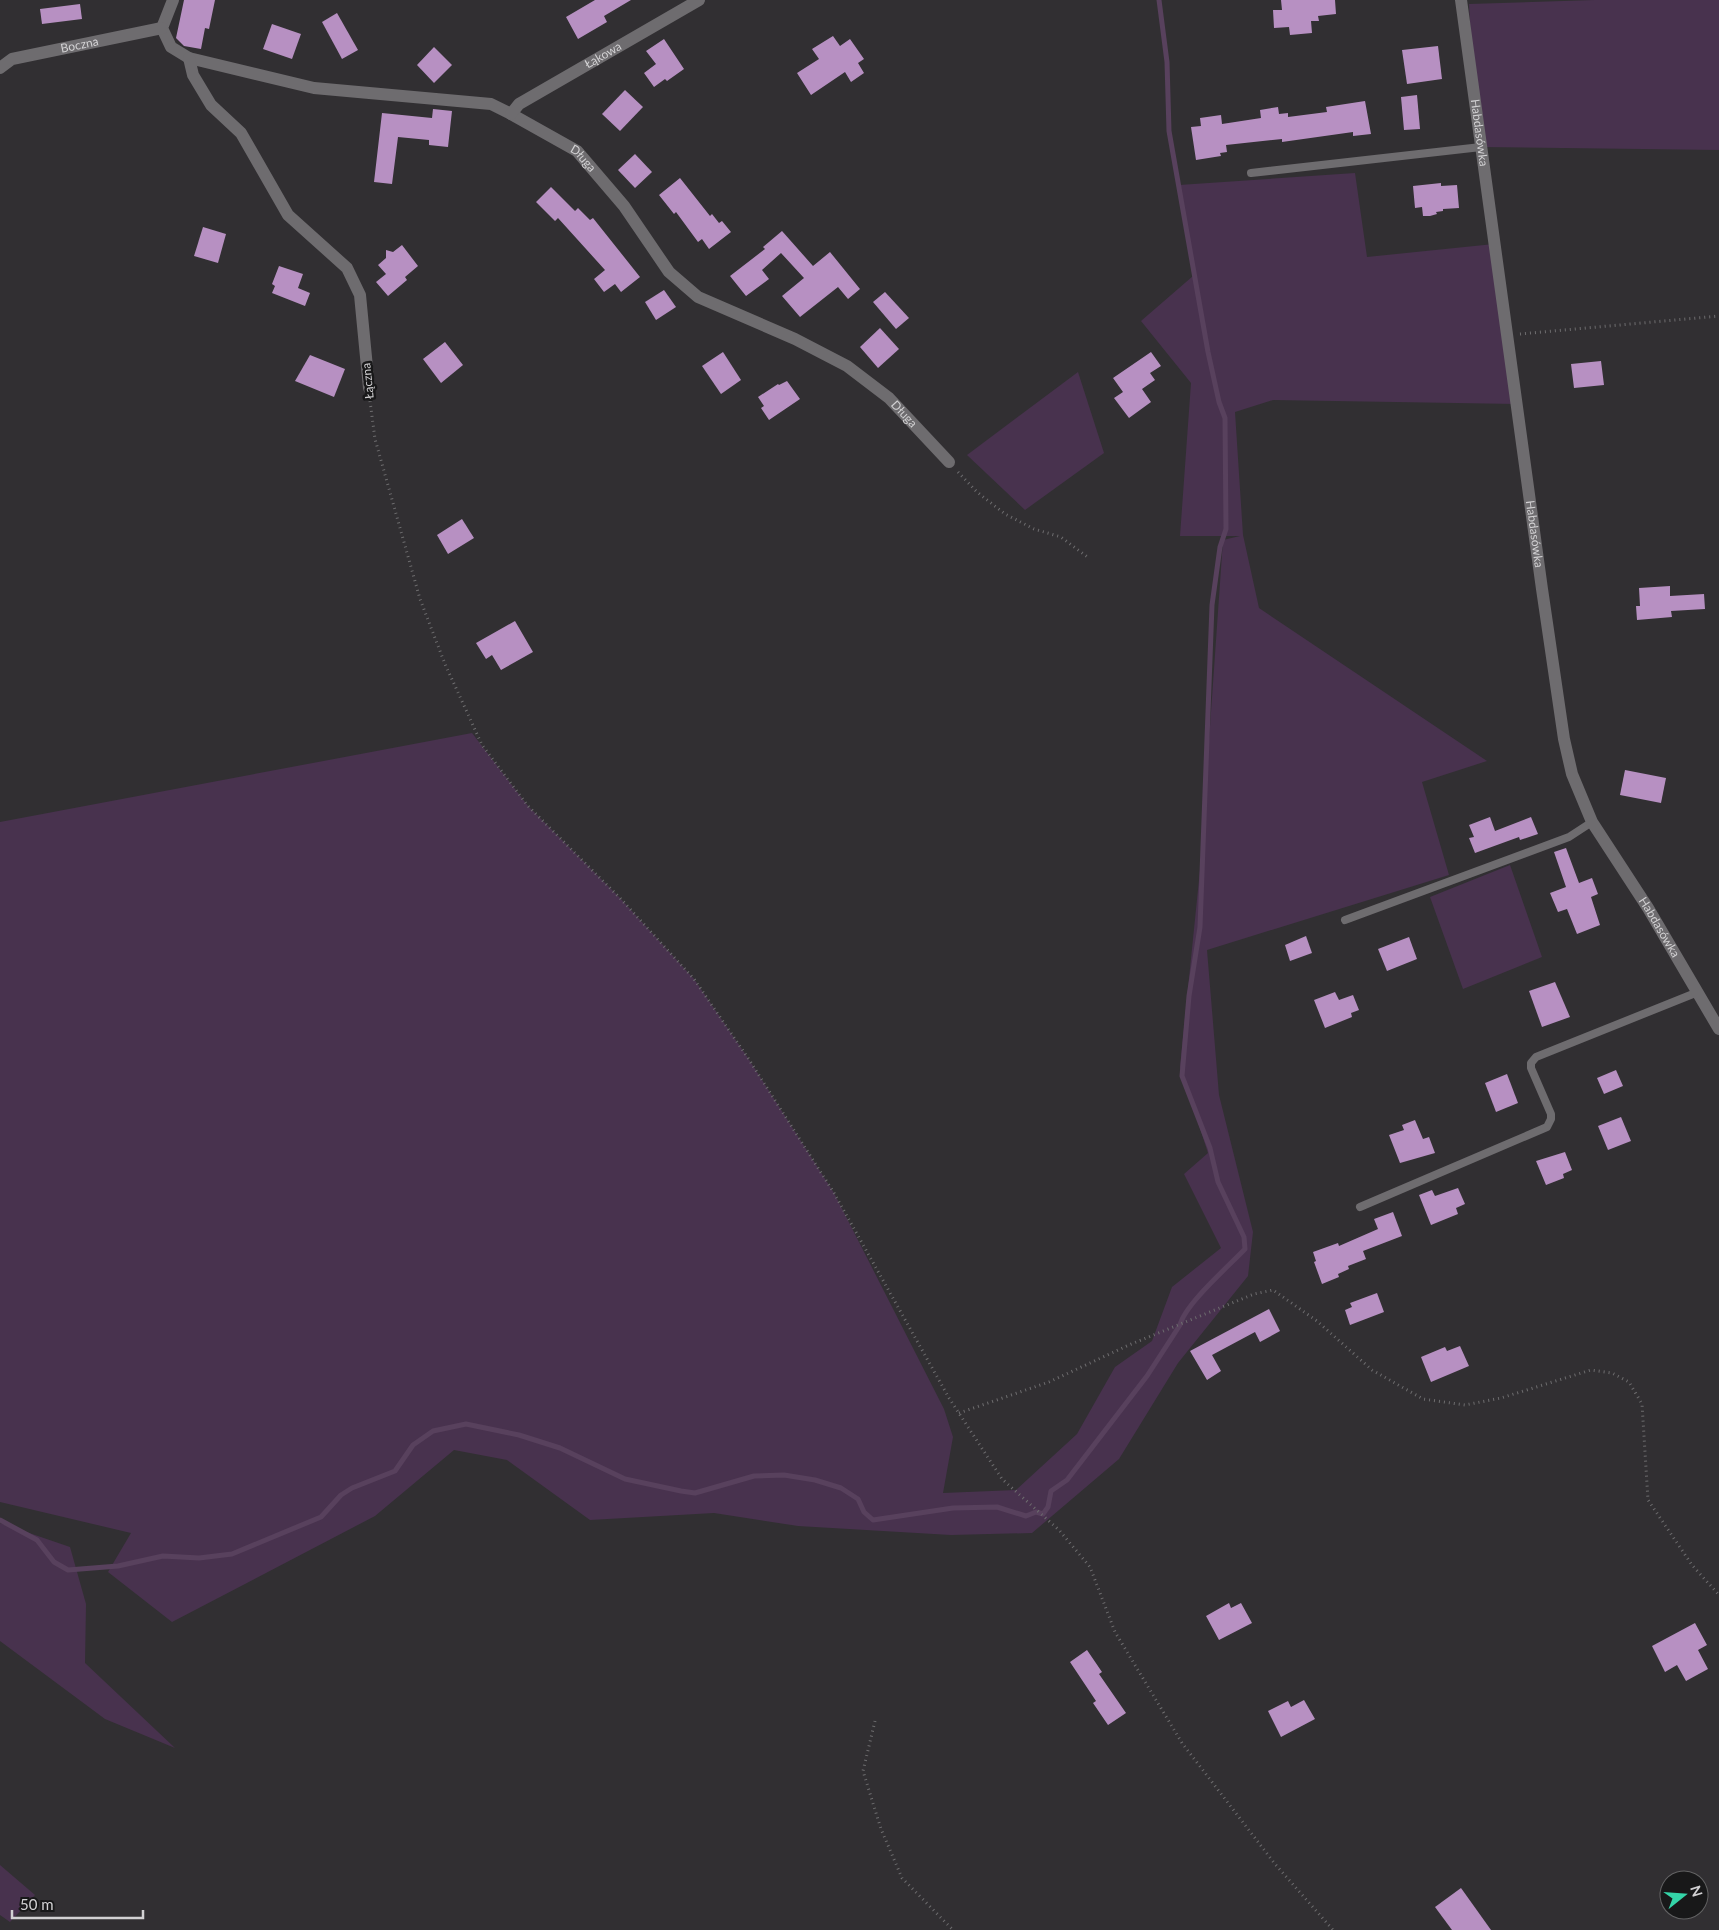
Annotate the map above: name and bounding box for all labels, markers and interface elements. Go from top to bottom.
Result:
street label: Boczna [59,33,100,56]
street label: Łąkowa [582,38,624,71]
street label: Habdasówka [1468,98,1492,167]
street label: Długa [568,141,600,175]
street label: Łączna [358,362,377,400]
street label: Długa [888,397,921,430]
street label: Habdasówka [1523,499,1547,569]
street label: Habdasówka [1636,894,1683,960]
north arrow [1659,1870,1709,1920]
text: N [1687,1883,1707,1899]
scale bar [12,1888,144,1920]
text: 50 m [20,1895,54,1913]

